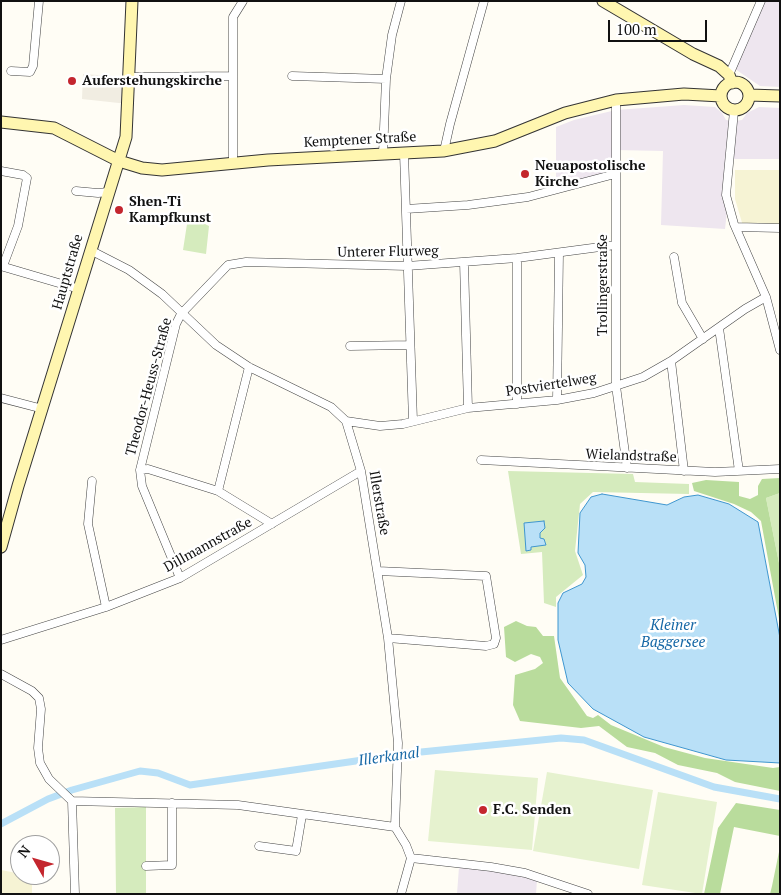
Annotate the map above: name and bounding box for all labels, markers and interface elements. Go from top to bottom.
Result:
scale bar [611,10,710,42]
text: 100 m [616,19,657,39]
place label: Auferstehungskirche [82,73,222,89]
marker: Auferstehungskirche [66,75,78,87]
street label: Kemptener Straße [303,129,417,151]
place label: Neuapostolische Kirche [535,158,646,190]
marker: Neuapostolische Kirche [519,168,531,180]
place label: Shen-Ti Kampfkunst [129,194,211,226]
marker: Shen-Ti Kampfkunst [113,204,125,216]
street label: Hauptstraße [49,232,87,312]
street label: Trollingerstraße [595,234,611,336]
street label: Unterer Flurweg [337,243,439,261]
street label: Theodor-Heuss-Straße [122,316,176,458]
street label: Postviertelweg [504,370,598,400]
street label: Wielandstraße [585,446,677,466]
street label: Illerstraße [365,469,393,537]
street label: Dillmannstraße [161,514,255,576]
water label: Kleiner Baggersee [641,617,705,652]
water label: Illerkanal [357,744,421,770]
place label: F.C. Senden [493,802,571,818]
marker: F.C. Senden [477,804,489,816]
north arrow [10,835,60,885]
text: N [13,841,34,861]

